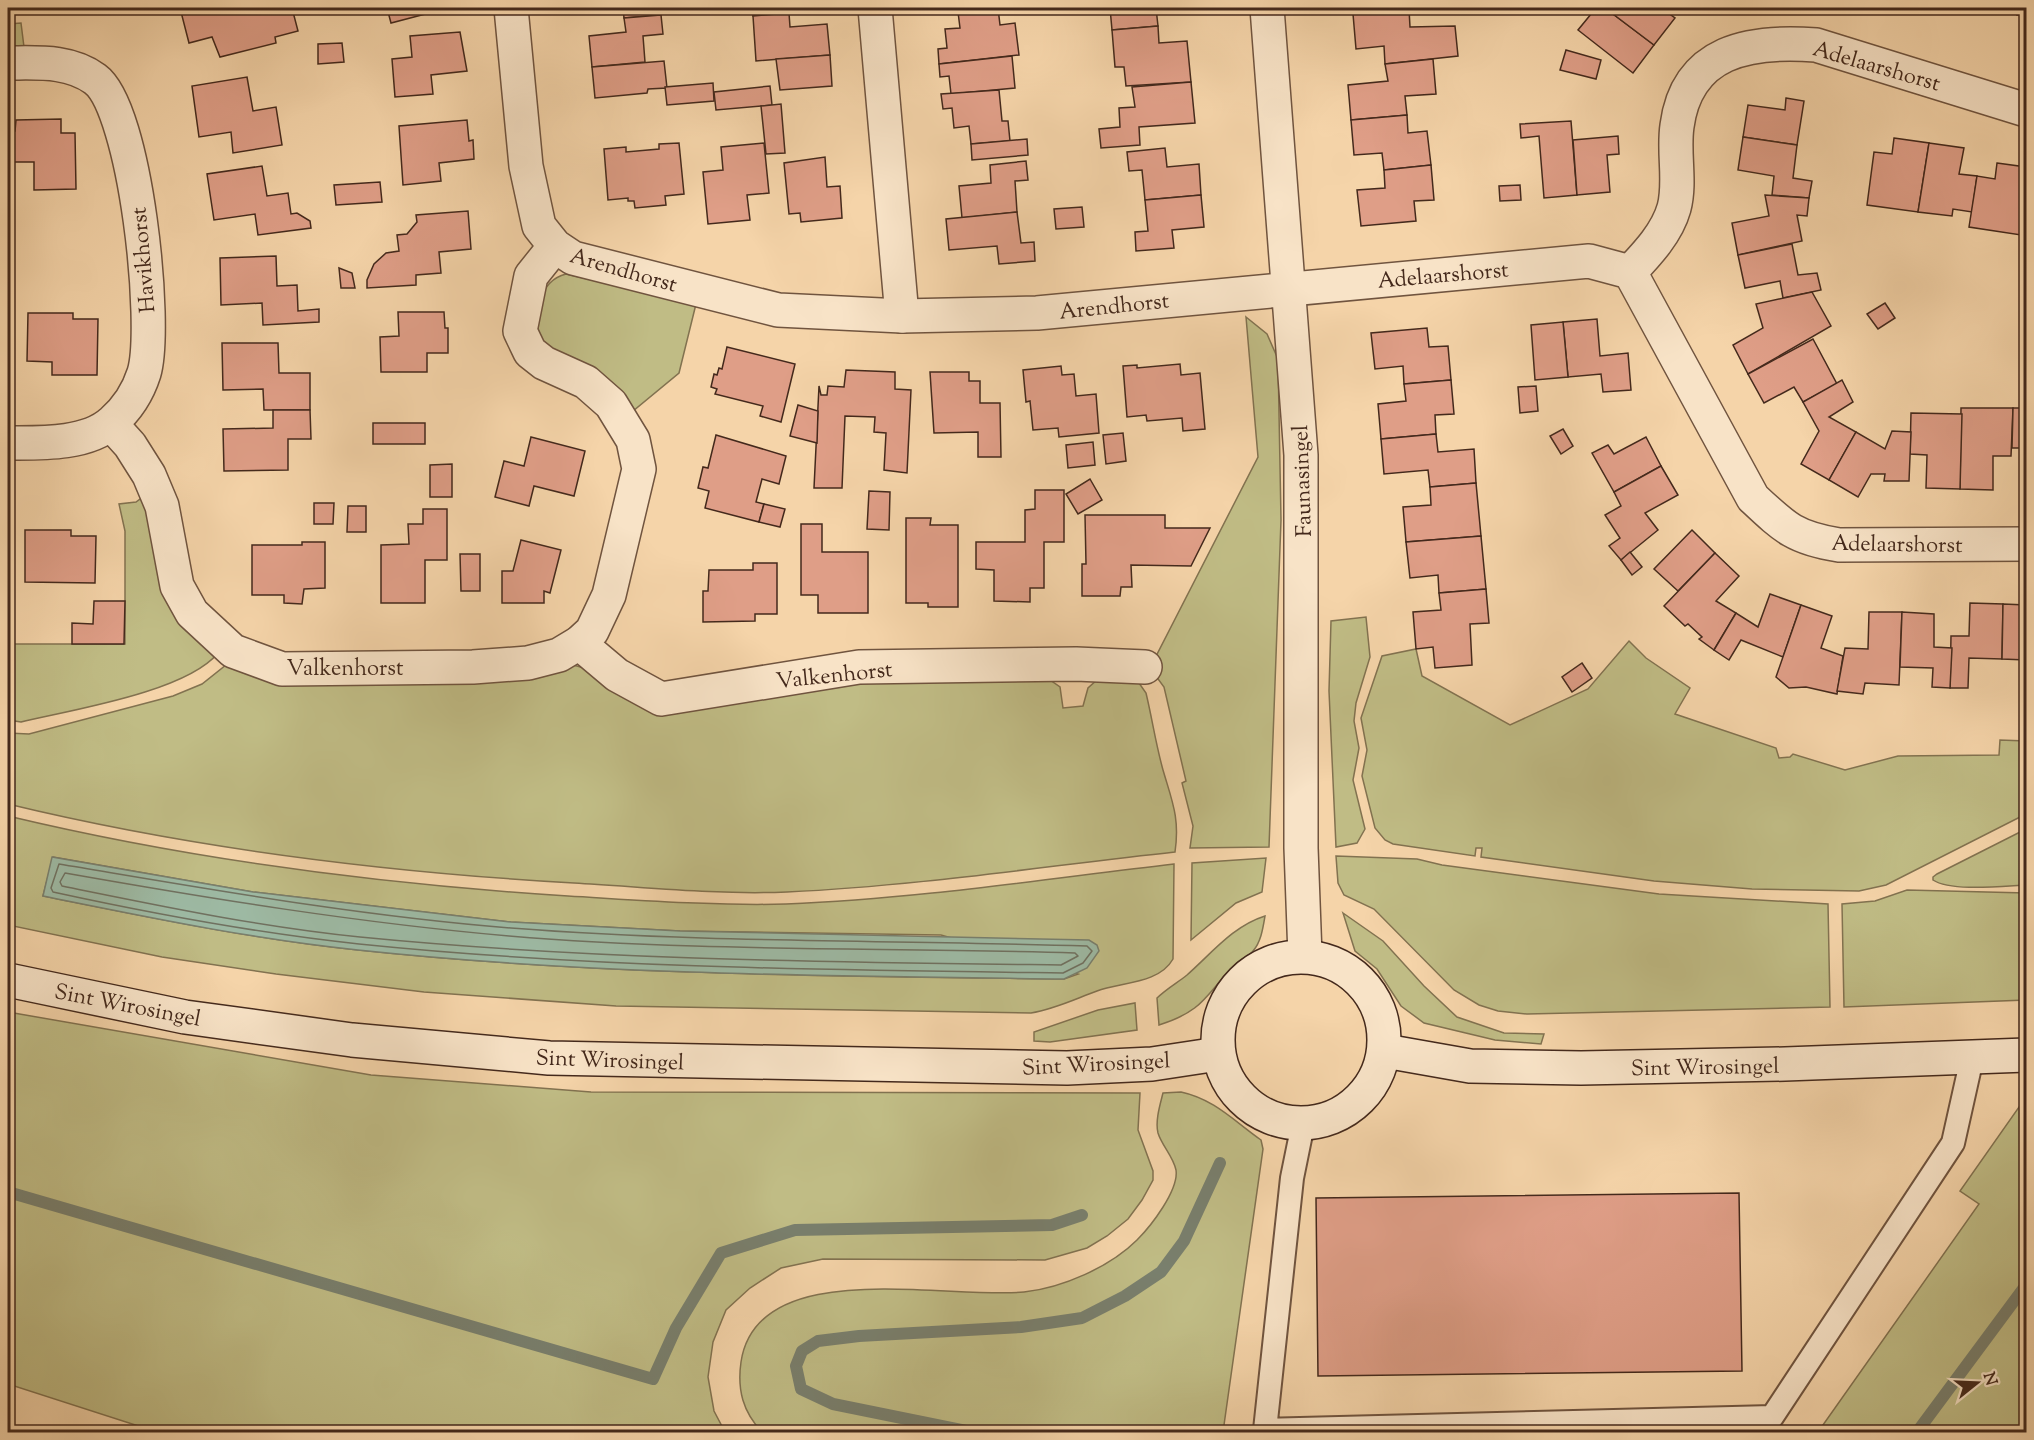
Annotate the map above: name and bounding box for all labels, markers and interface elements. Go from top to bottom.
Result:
street label: Adelaarshorst [1809,34,1944,101]
street label: Havikhorst [124,205,166,314]
street label: Arendhorst [566,241,681,303]
street label: Adelaarshorst [1376,255,1511,299]
street label: Arendhorst [1058,286,1171,330]
street label: Faunasingel [1286,424,1322,537]
street label: Adelaarshorst [1831,529,1963,563]
street label: Valkenhorst [287,654,404,686]
street label: Valkenhorst [774,655,895,699]
street label: Sint Wirosingel [51,977,203,1037]
street label: Sint Wirosingel [535,1043,685,1081]
street label: Sint Wirosingel [1021,1046,1171,1086]
street label: Sint Wirosingel [1631,1052,1780,1086]
north arrow [1947,1353,2007,1413]
text: N [1976,1370,2002,1389]

